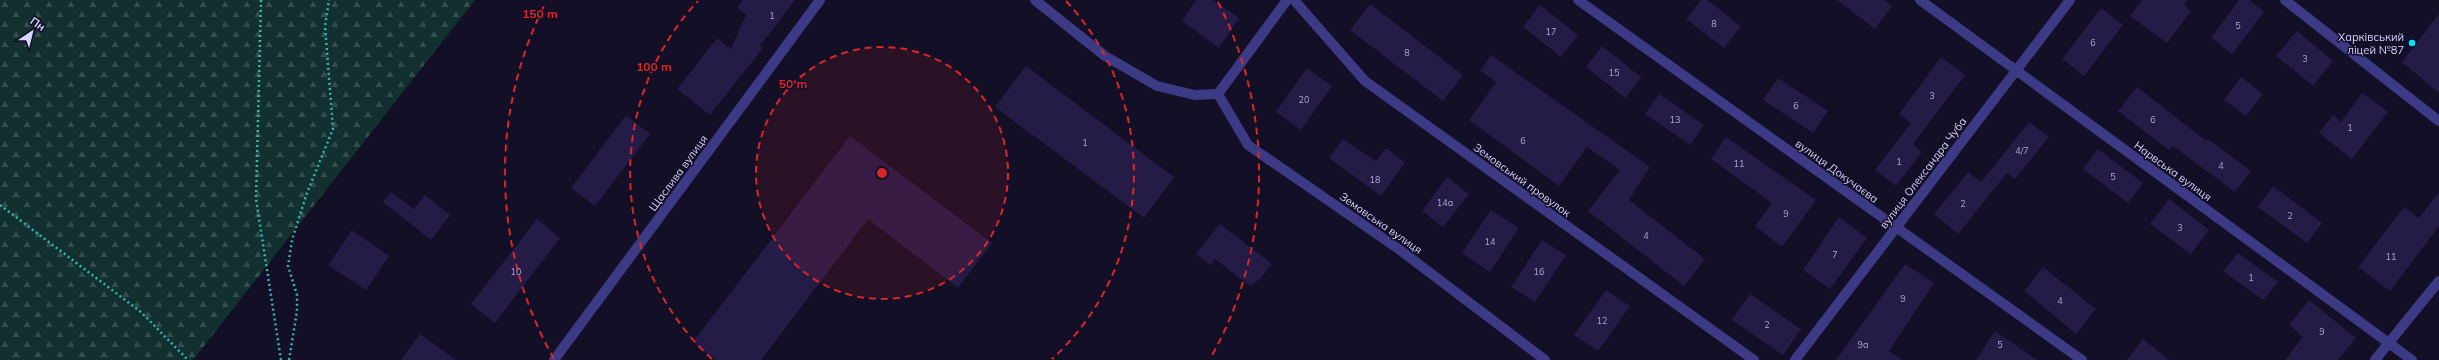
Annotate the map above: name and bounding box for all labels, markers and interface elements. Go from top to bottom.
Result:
text: 150 m [522,6,558,21]
house number: 1 [769,10,775,21]
north arrow [12,12,52,52]
text: Пн [27,14,48,34]
house number: 8 [1711,18,1717,29]
house number: 5 [2235,20,2241,31]
house number: 17 [1546,26,1556,37]
place label: Харківський ліцей №87 [2338,30,2404,57]
house number: 6 [2090,37,2096,48]
marker: Харківський ліцей №87 [2407,38,2417,48]
house number: 8 [1404,47,1410,58]
house number: 3 [2302,53,2308,64]
text: 100 m [636,59,672,74]
house number: 15 [1609,67,1620,78]
text: 50 m [779,76,807,91]
house number: 3 [1929,90,1935,101]
house number: 20 [1299,94,1309,105]
house number: 6 [1793,100,1799,111]
house number: 13 [1670,114,1680,125]
house number: 6 [2150,114,2156,125]
street label: вулиця Олександра Чуба [1877,115,1969,231]
house number: 1 [2347,122,2353,133]
street label: Щаслива вулиця [646,132,710,214]
house number: 6 [1520,135,1526,146]
street label: вулиця Докучаєва [1793,136,1881,206]
house number: 1 [1082,137,1088,148]
street label: Нарвська вулиця [2131,138,2215,204]
street label: Земовський провулок [1471,140,1573,220]
house number: 4/7 [2015,145,2029,156]
house number: 1 [1896,156,1902,167]
house number: 11 [1734,158,1744,169]
house number: 4 [2218,160,2224,171]
centre of rings [875,166,889,180]
house number: 5 [2110,171,2116,182]
house number: 18 [1370,174,1380,185]
street label: Земовська вулиця [1337,189,1425,257]
house number: 14а [1437,197,1453,208]
house number: 2 [1960,198,1966,209]
house number: 9 [1783,208,1789,219]
house number: 2 [2287,210,2293,221]
house number: 3 [2177,222,2183,233]
house number: 4 [1643,230,1649,241]
house number: 14 [1485,236,1496,247]
house number: 7 [1832,249,1838,260]
house number: 11 [2386,251,2396,262]
house number: 10 [511,266,521,277]
house number: 16 [1534,266,1544,277]
house number: 1 [2248,272,2254,283]
house number: 9 [1900,293,1906,304]
house number: 4 [2057,295,2063,306]
house number: 12 [1597,315,1607,326]
house number: 2 [1764,319,1770,330]
house number: 9 [2319,326,2325,337]
house number: 9а [1858,339,1868,350]
house number: 5 [1997,339,2003,350]

